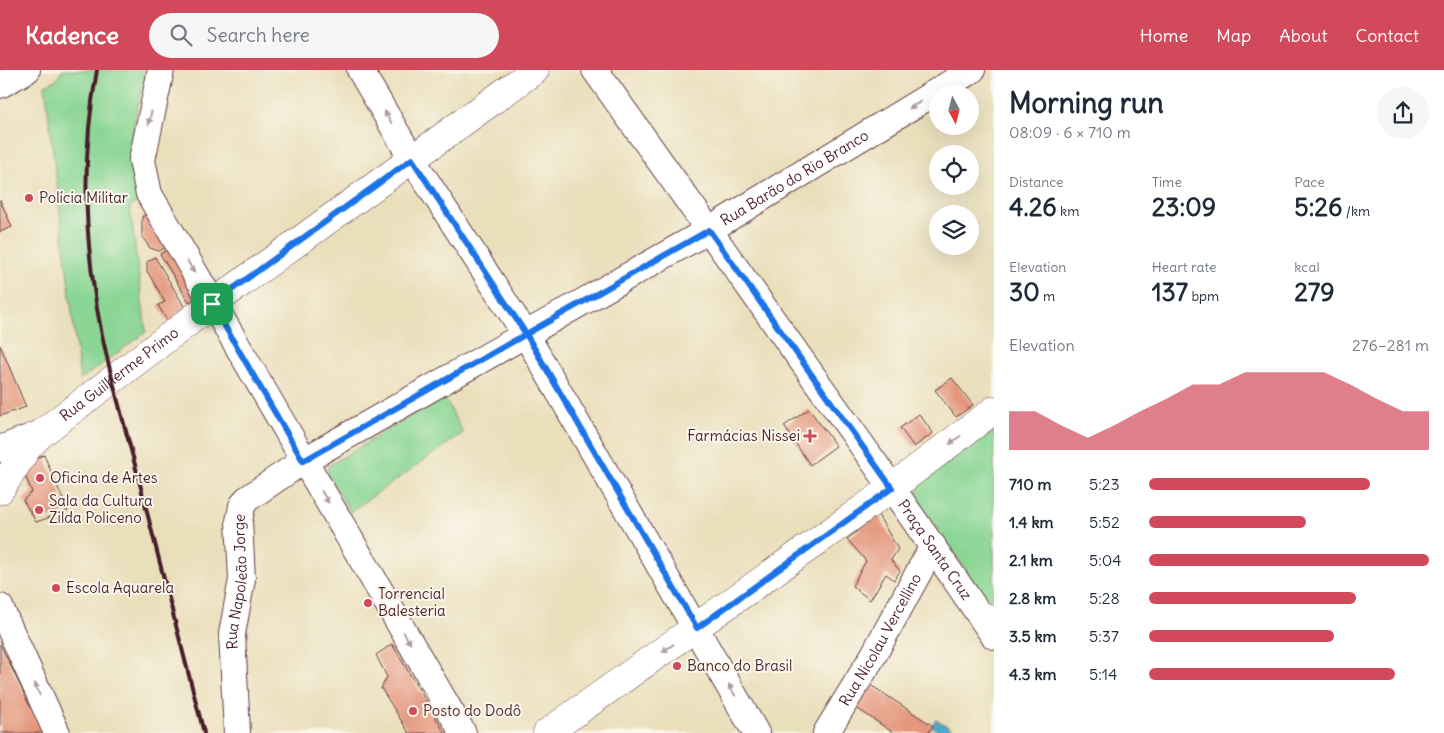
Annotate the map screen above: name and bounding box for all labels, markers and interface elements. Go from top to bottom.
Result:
search box [149,13,499,58]
text: Kadence [25,20,119,50]
icon: search [167,21,195,49]
text: Search here [207,23,310,47]
text: Home [1140,24,1188,47]
text: Map [1216,24,1251,47]
text: About [1279,24,1327,47]
text: Contact [1355,24,1419,47]
north arrow [929,85,979,135]
map controls [929,85,979,255]
text: Morning run [1009,85,1164,121]
button: share [1377,87,1429,139]
one-way arrow [909,100,922,109]
one-way arrow [146,110,154,125]
one-way arrow [383,110,392,124]
text: 08:09 · 6 × 710 m [1009,122,1131,142]
street label: Rua Barão do Rio Branco [717,125,872,230]
button: locate [929,145,979,195]
text: Distance [1009,173,1064,191]
text: Time [1152,173,1182,191]
text: Pace [1294,173,1325,191]
place label: Polícia Militar [39,188,128,207]
text: 4.26 [1009,191,1057,223]
text: 23:09 [1152,191,1216,223]
text: 5:26 [1294,191,1342,223]
marker: Polícia Militar [23,192,35,204]
text: km [1057,202,1080,220]
text: /km [1342,202,1370,220]
button: layers [929,205,979,255]
text: Elevation [1009,258,1066,276]
text: Heart rate [1152,258,1217,276]
text: kcal [1294,258,1320,276]
one-way arrow [187,260,196,273]
text: 30 [1009,276,1040,308]
text: 137 [1152,276,1188,308]
text: 279 [1294,276,1335,308]
pin [191,283,233,325]
text: m [1040,287,1055,305]
text: bpm [1188,287,1219,305]
icon: arrive [198,290,226,318]
street label: Rua Guilherme Primo [56,323,182,425]
text: Elevation [1009,335,1075,355]
text: 276–281 m [1352,335,1429,355]
place label: Farmácias Nissei [687,426,800,445]
marker: Farmácias Nissei [804,430,816,442]
one-way arrow [948,435,962,445]
place label: Oficina de Artes [50,468,158,487]
marker: Oficina de Artes [34,472,46,484]
text: 710 m [1009,474,1052,494]
text: 5:23 [1089,474,1120,494]
place label: Sala da Cultura Zilda Policeno [49,491,153,527]
one-way arrow [321,491,330,504]
street label: Praça Santa Cruz [894,496,976,604]
marker: Sala da Cultura Zilda Policeno [33,504,45,516]
street label: Rua Napoleão Jorge [222,512,251,650]
text: 1.4 km [1009,512,1054,532]
text: 5:52 [1089,512,1120,532]
text: 2.1 km [1009,550,1053,570]
text: 5:04 [1089,550,1122,570]
street label: Rua Nicolau Vercellino [835,570,925,709]
place label: Escola Aquarela [66,578,174,597]
marker: Escola Aquarela [50,582,62,594]
place label: Torrencial Balesteria [378,584,446,620]
text: 2.8 km [1009,588,1056,608]
text: 5:28 [1089,588,1120,608]
marker: Torrencial Balesteria [362,597,374,609]
text: 3.5 km [1009,626,1057,646]
text: 5:37 [1089,626,1119,646]
one-way arrow [403,631,412,644]
one-way arrow [661,643,675,653]
place label: Banco do Brasil [687,656,792,675]
marker: Banco do Brasil [671,660,683,672]
text: 4.3 km [1009,664,1057,684]
text: 5:14 [1089,664,1117,684]
one-way arrow [32,682,40,696]
one-way arrow [728,684,737,697]
place label: Posto do Dodô [423,701,521,720]
marker: Posto do Dodô [407,705,419,717]

